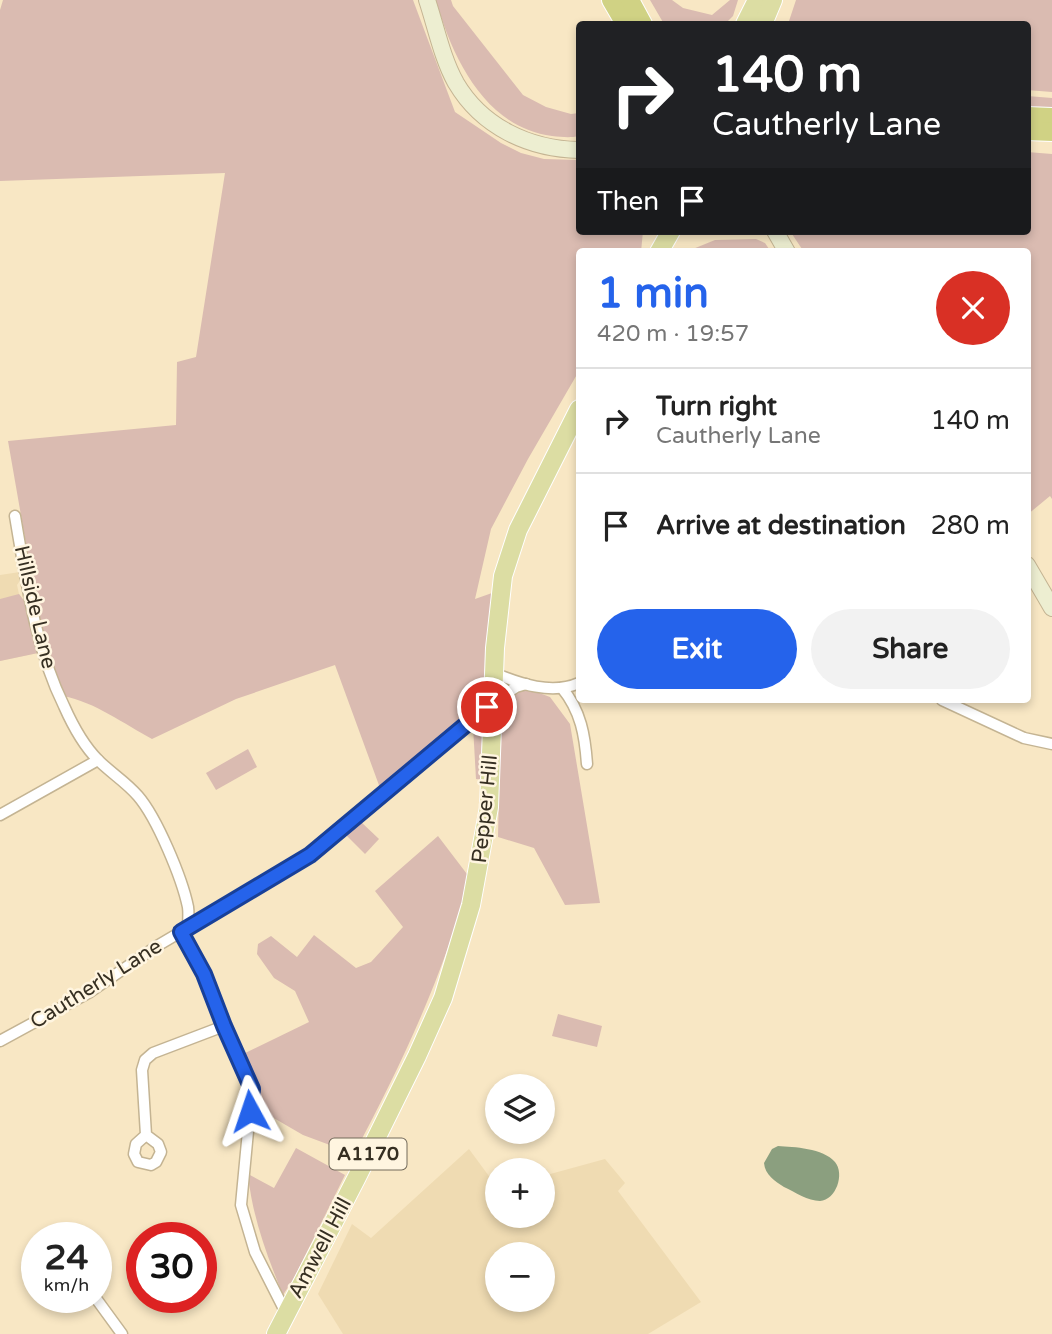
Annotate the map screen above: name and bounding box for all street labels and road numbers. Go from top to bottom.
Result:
street label: Hillside Lane [9,543,61,671]
street label: Pepper Hill [467,754,503,864]
street label: Cautherly Lane [26,933,166,1034]
road number: A1170 [330,1138,406,1170]
street label: Amwell Hill [283,1193,357,1303]

